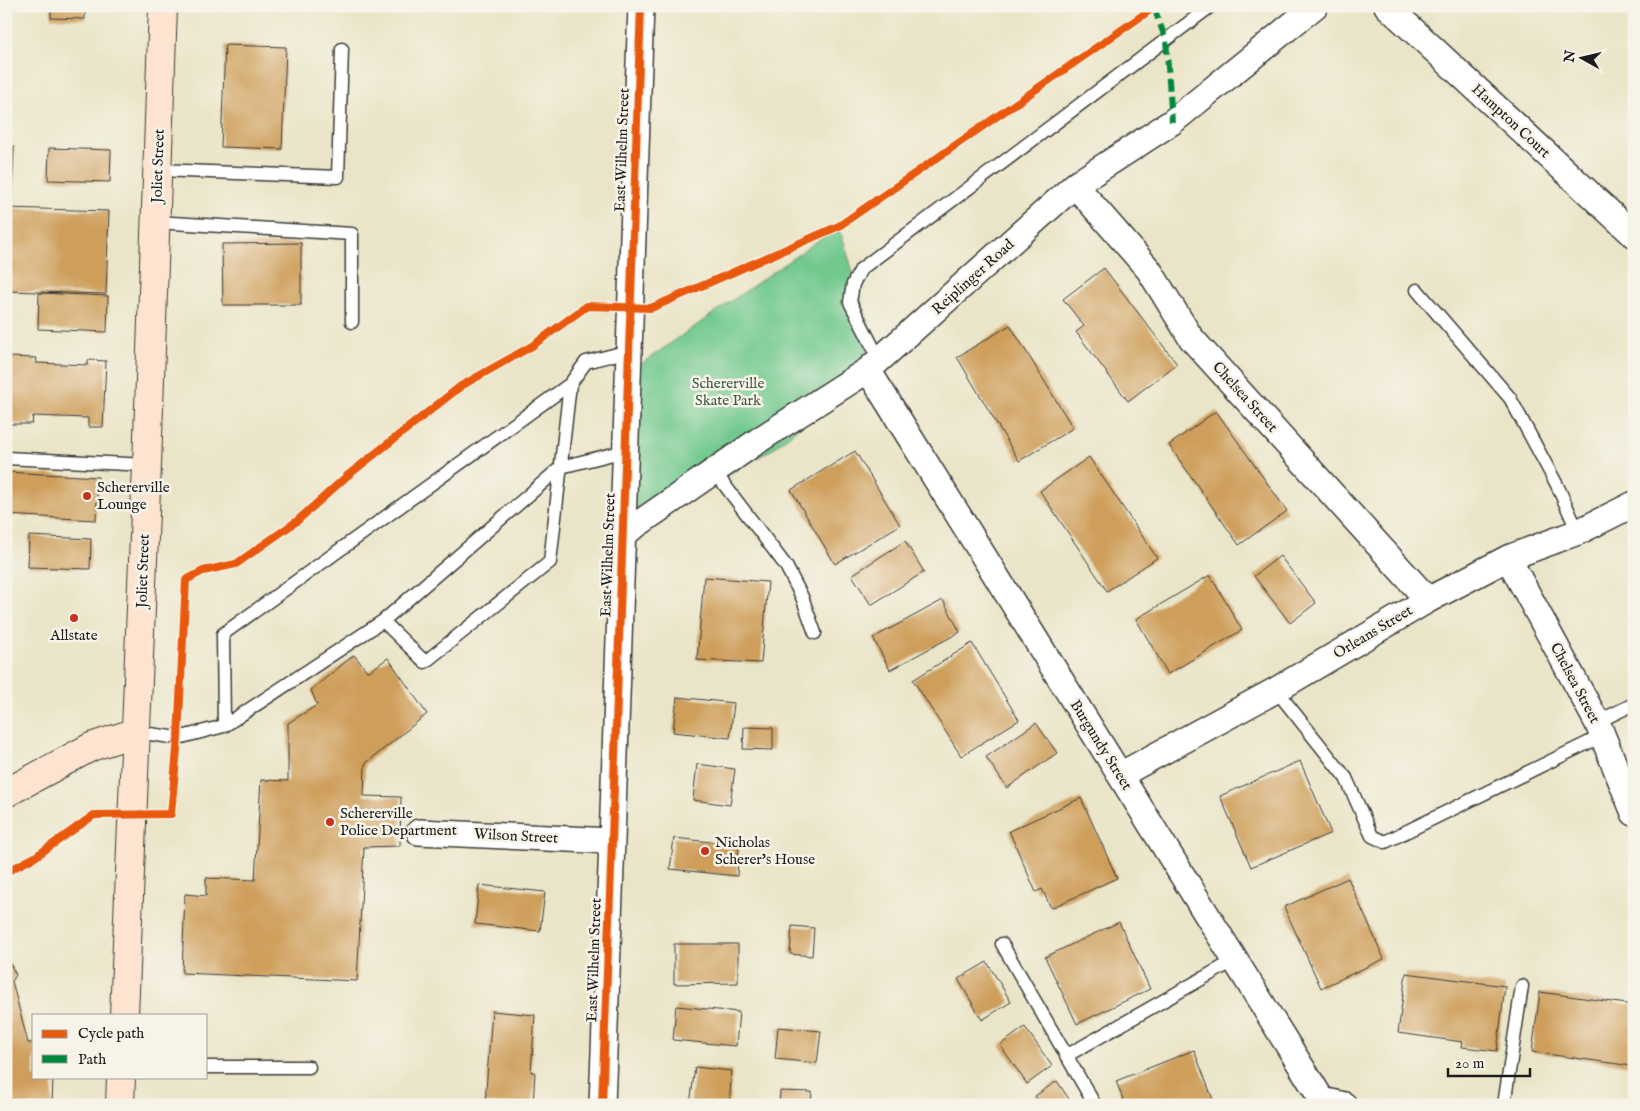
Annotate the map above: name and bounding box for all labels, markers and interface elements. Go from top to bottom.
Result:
north arrow [1558,32,1608,82]
text: N [1560,49,1580,65]
street label: Hampton Court [1468,80,1554,162]
street label: East Wilhelm Street [610,88,634,212]
street label: Joliet Street [147,128,169,206]
street label: Reiplinger Road [928,234,1019,319]
street label: Chelsea Street [1208,358,1282,436]
park label: Schererville Skate Park [692,374,764,410]
place label: Schererville Lounge [97,478,170,514]
marker: Schererville Lounge [81,490,93,502]
street label: East Wilhelm Street [596,493,620,617]
street label: Joliet Street [132,533,154,611]
street label: Orleans Street [1330,601,1416,663]
marker: Allstate [68,612,80,624]
place label: Allstate [49,626,98,645]
street label: Chelsea Street [1546,639,1604,727]
street label: Burgundy Street [1066,696,1136,794]
place label: Schererville Police Department [340,804,457,840]
marker: Schererville Police Department [324,816,336,828]
street label: Wilson Street [473,824,559,848]
place label: Nicholas Scherer's House [715,833,815,869]
marker: Nicholas Scherer's House [699,845,711,857]
street label: East Wilhelm Street [582,898,606,1022]
legend [32,1014,208,1078]
text: Cycle path [78,1024,144,1043]
scale bar [1448,1046,1530,1078]
text: Path [78,1050,106,1069]
text: 20 m [1455,1054,1485,1073]

